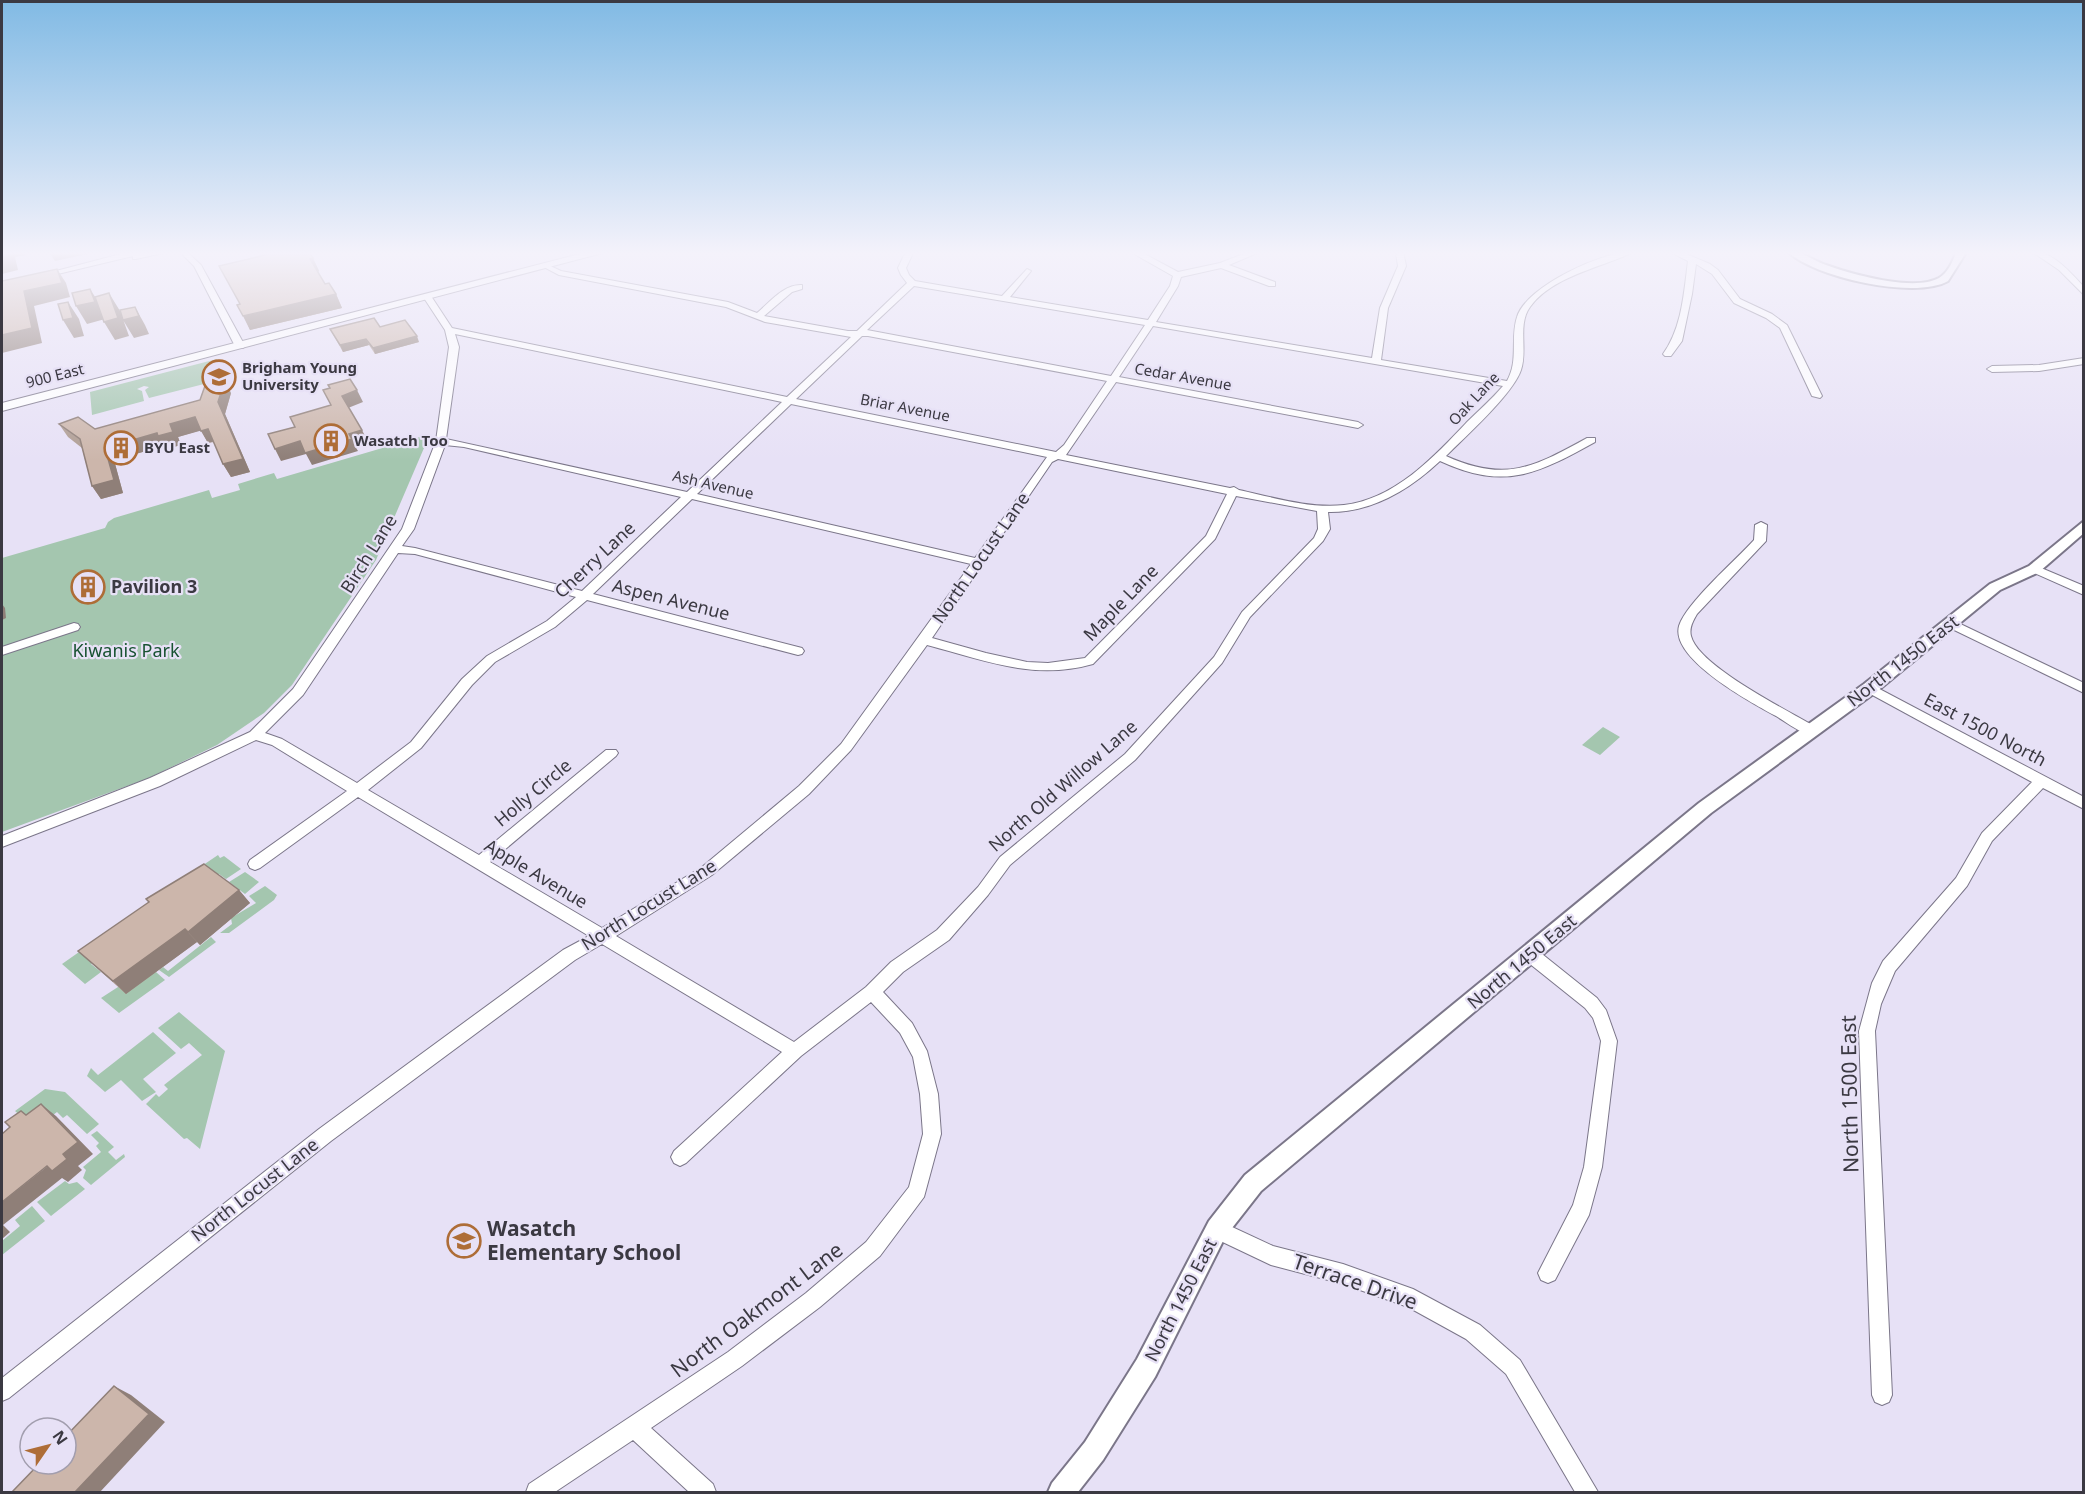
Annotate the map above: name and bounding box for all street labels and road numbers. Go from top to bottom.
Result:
street label: 900 East [24,358,86,392]
street label: Cedar Avenue [1133,358,1233,394]
street label: Oak Lane [1443,367,1503,429]
street label: Briar Avenue [859,389,952,426]
street label: Ash Avenue [671,465,756,503]
street label: North Locust Lane [926,487,1034,628]
street label: Birch Lane [334,510,402,597]
street label: Cherry Lane [549,516,640,603]
street label: Maple Lane [1078,559,1163,646]
street label: Aspen Avenue [610,573,733,625]
street label: North 1450 East [1842,609,1964,711]
street label: East 1500 North [1920,687,2051,771]
street label: North Old Willow Lane [983,714,1142,856]
street label: Holly Circle [489,753,576,832]
street label: Apple Avenue [480,833,593,913]
street label: North Locust Lane [576,853,721,955]
street label: North 1450 East [1462,908,1581,1014]
street label: North 1500 East [1834,1014,1864,1173]
street label: North Locust Lane [186,1132,323,1246]
street label: North 1450 East [1139,1233,1222,1365]
street label: North Oakmont Lane [665,1235,848,1383]
street label: Terrace Drive [1289,1247,1421,1315]

